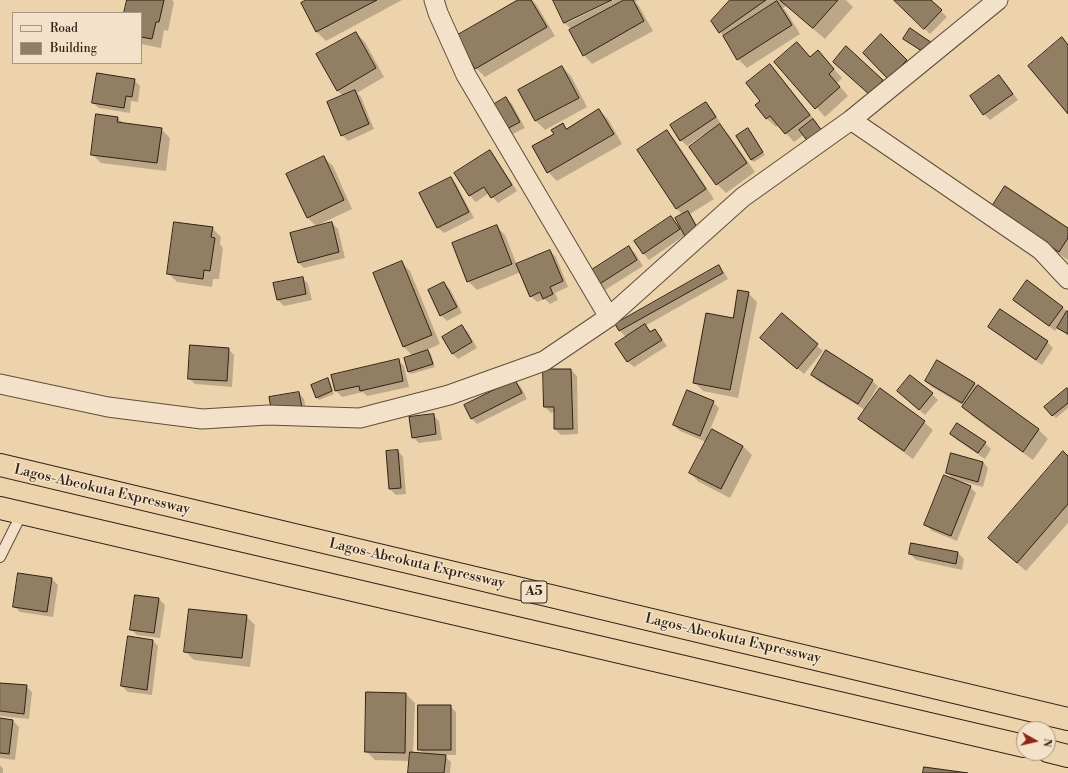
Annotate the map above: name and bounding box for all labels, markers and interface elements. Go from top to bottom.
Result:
legend [12,12,142,64]
text: Road [50,21,78,36]
text: Building [50,41,97,56]
street label: Lagos-Abeokuta Expressway [12,462,192,518]
street label: Lagos-Abeokuta Expressway [327,536,507,592]
road number: A5 [521,581,547,603]
street label: Lagos-Abeokuta Expressway [643,611,823,667]
north arrow [1016,721,1056,761]
text: N [1039,737,1054,748]

